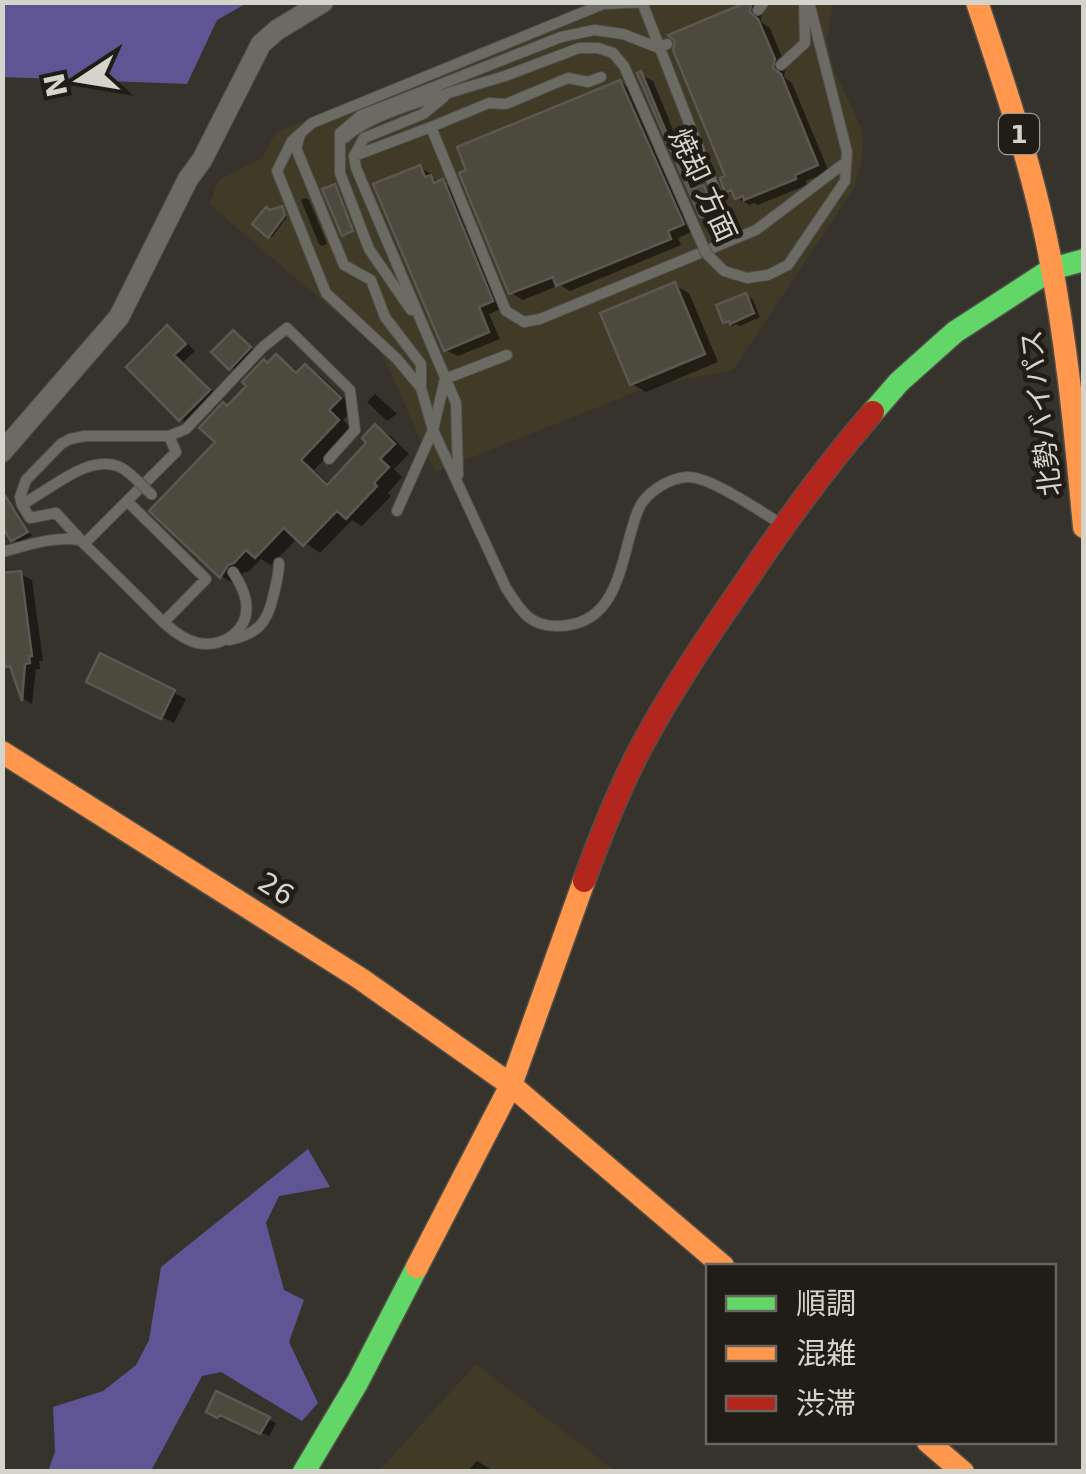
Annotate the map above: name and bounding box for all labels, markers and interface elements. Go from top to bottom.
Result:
north arrow [30,30,130,130]
text: N [37,70,75,100]
road number: 1 [999,114,1039,154]
street label: 焼却 方面 [662,123,744,247]
street label: 北勢バイパス [1014,328,1068,498]
street label: 26 [252,866,300,912]
legend [706,1264,1056,1444]
text: 順調 [796,1286,856,1321]
text: 混雑 [796,1336,856,1371]
text: 渋滞 [796,1386,856,1421]

